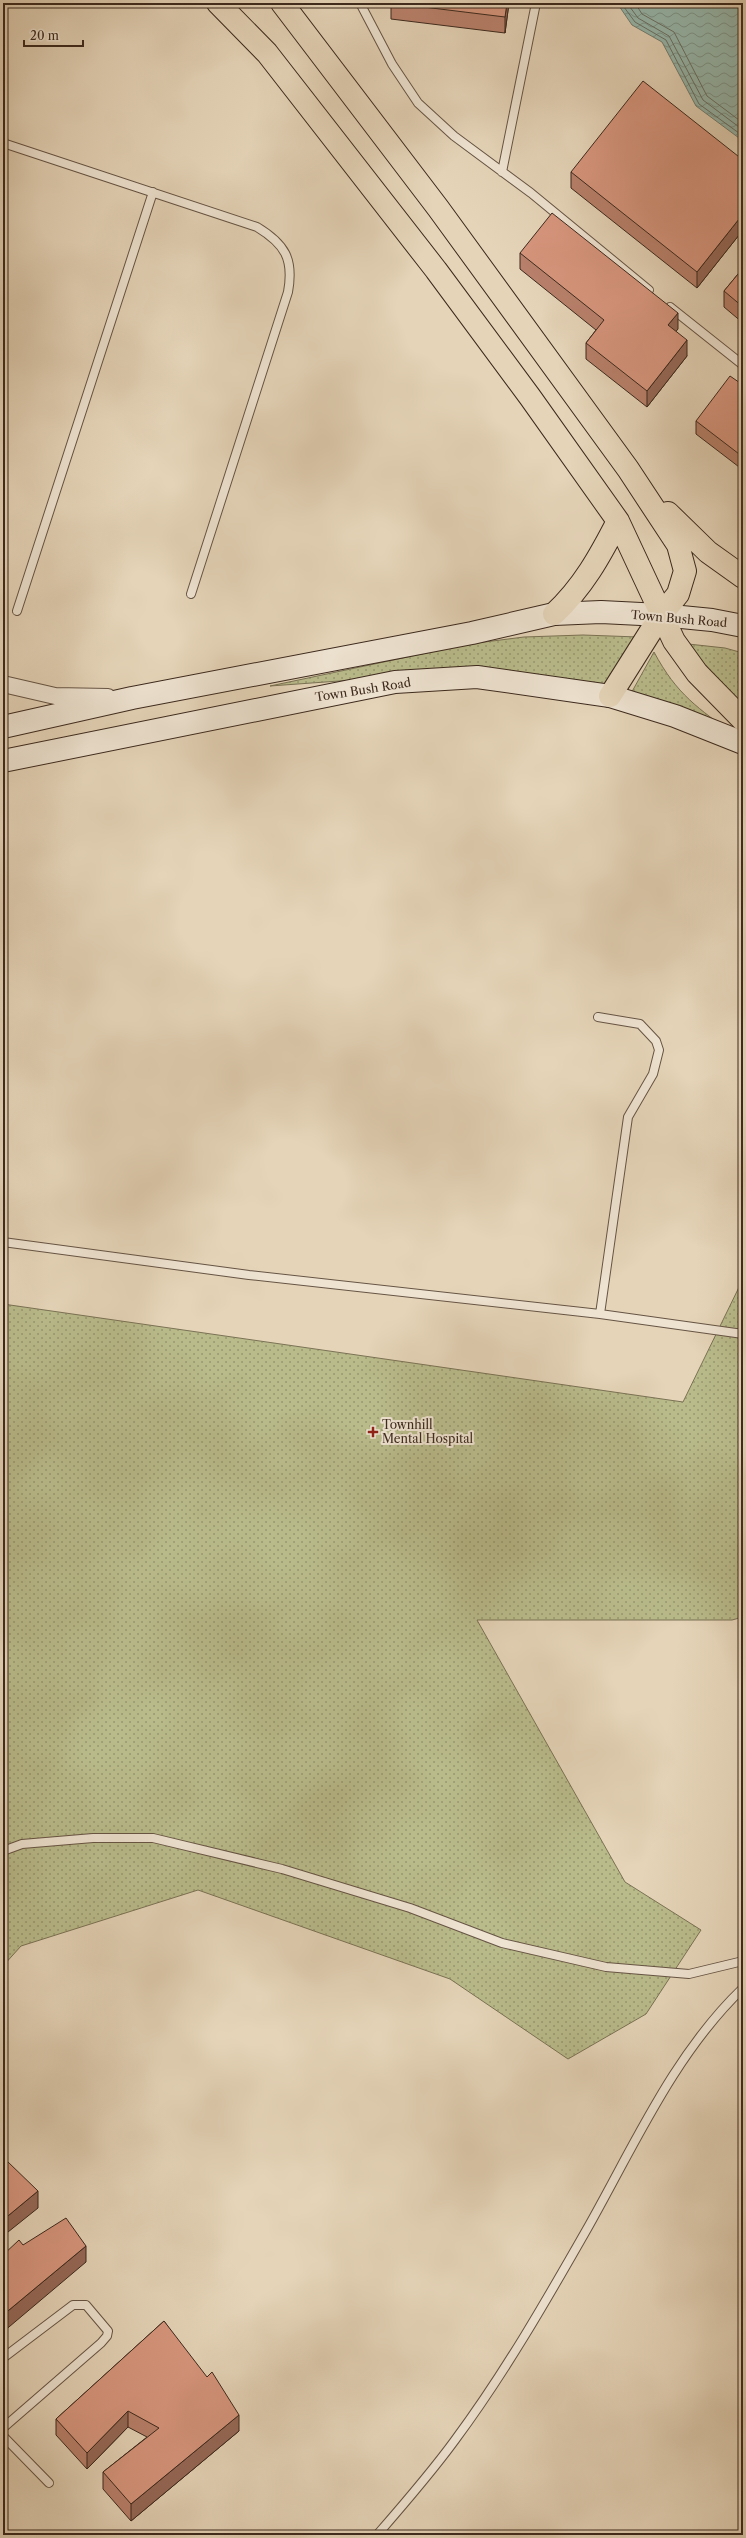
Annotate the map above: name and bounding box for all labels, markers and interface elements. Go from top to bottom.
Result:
scale bar [24,22,83,48]
text: 20 m [30,28,59,43]
street label: Town Bush Road [630,607,729,630]
street label: Town Bush Road [314,674,413,704]
place label: Townhill Mental Hospital [382,1417,474,1446]
marker: Townhill Mental Hospital [367,1426,379,1438]

